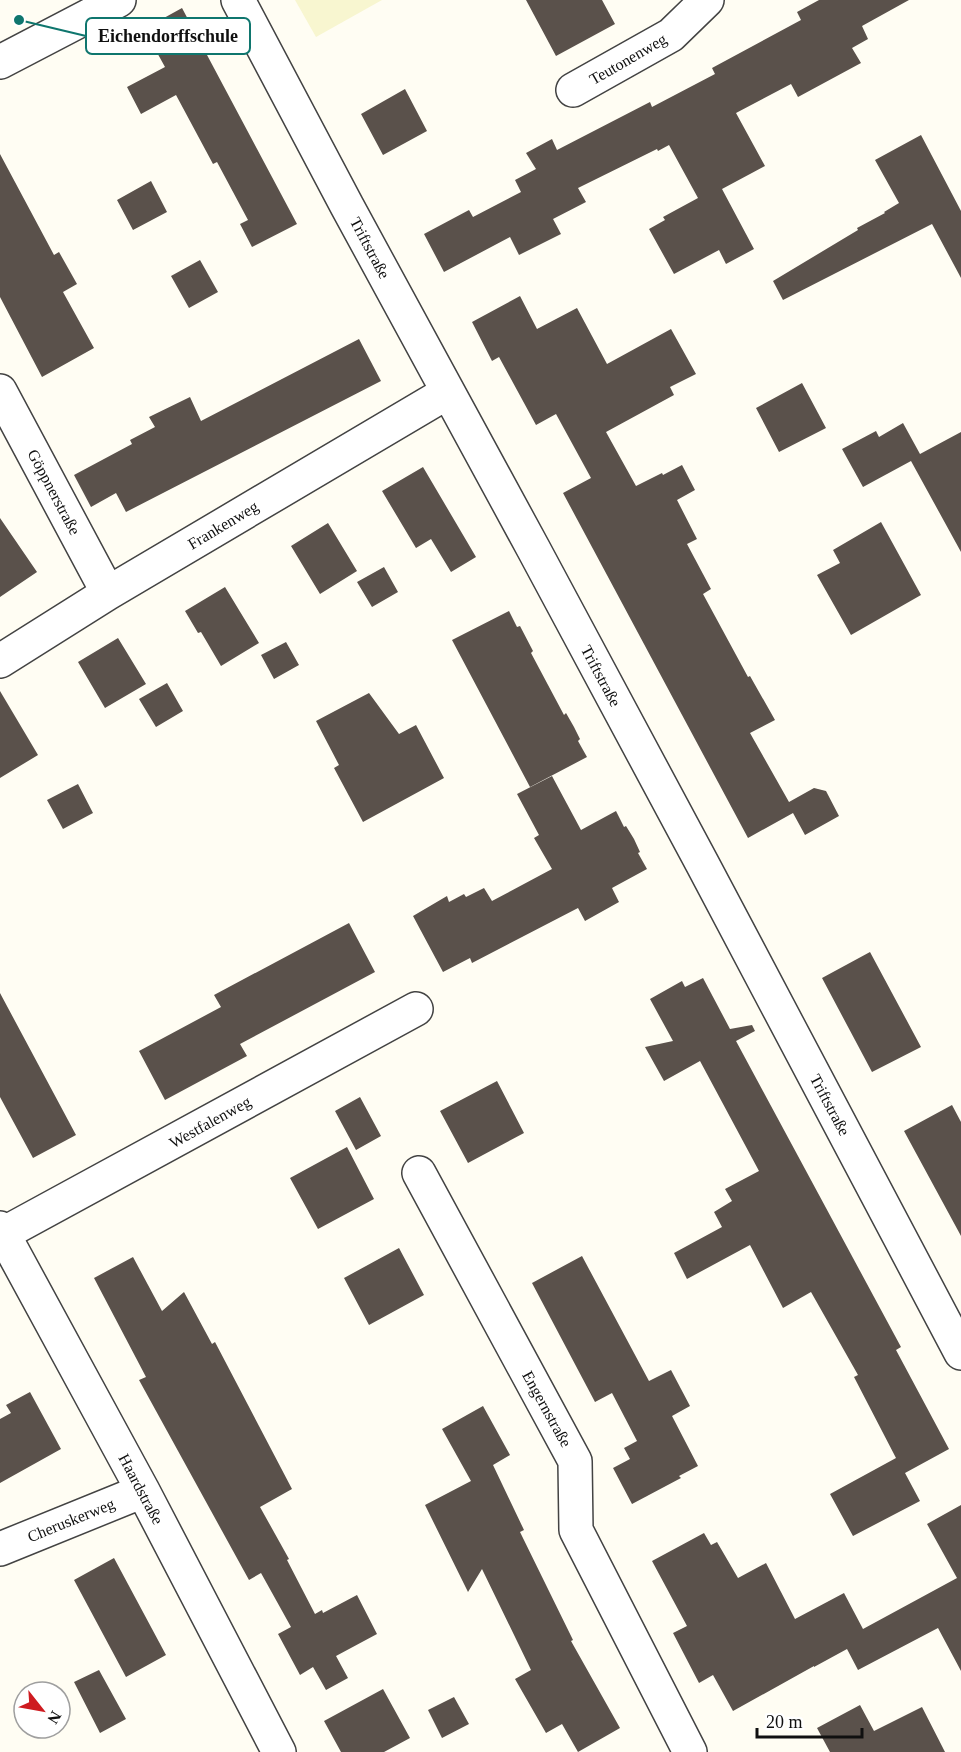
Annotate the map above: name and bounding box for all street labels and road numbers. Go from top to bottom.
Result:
street label: Teutonenweg [587,30,670,89]
street label: Triftstraße [347,214,393,282]
street label: Göppnerstraße [24,446,84,538]
street label: Frankenweg [185,497,262,554]
street label: Triftstraße [578,642,624,710]
street label: Triftstraße [807,1071,853,1139]
street label: Westfalenweg [166,1093,254,1152]
street label: Engernstraße [518,1368,575,1451]
street label: Haardstraße [115,1451,167,1527]
street label: Cheruskerweg [25,1495,117,1546]

